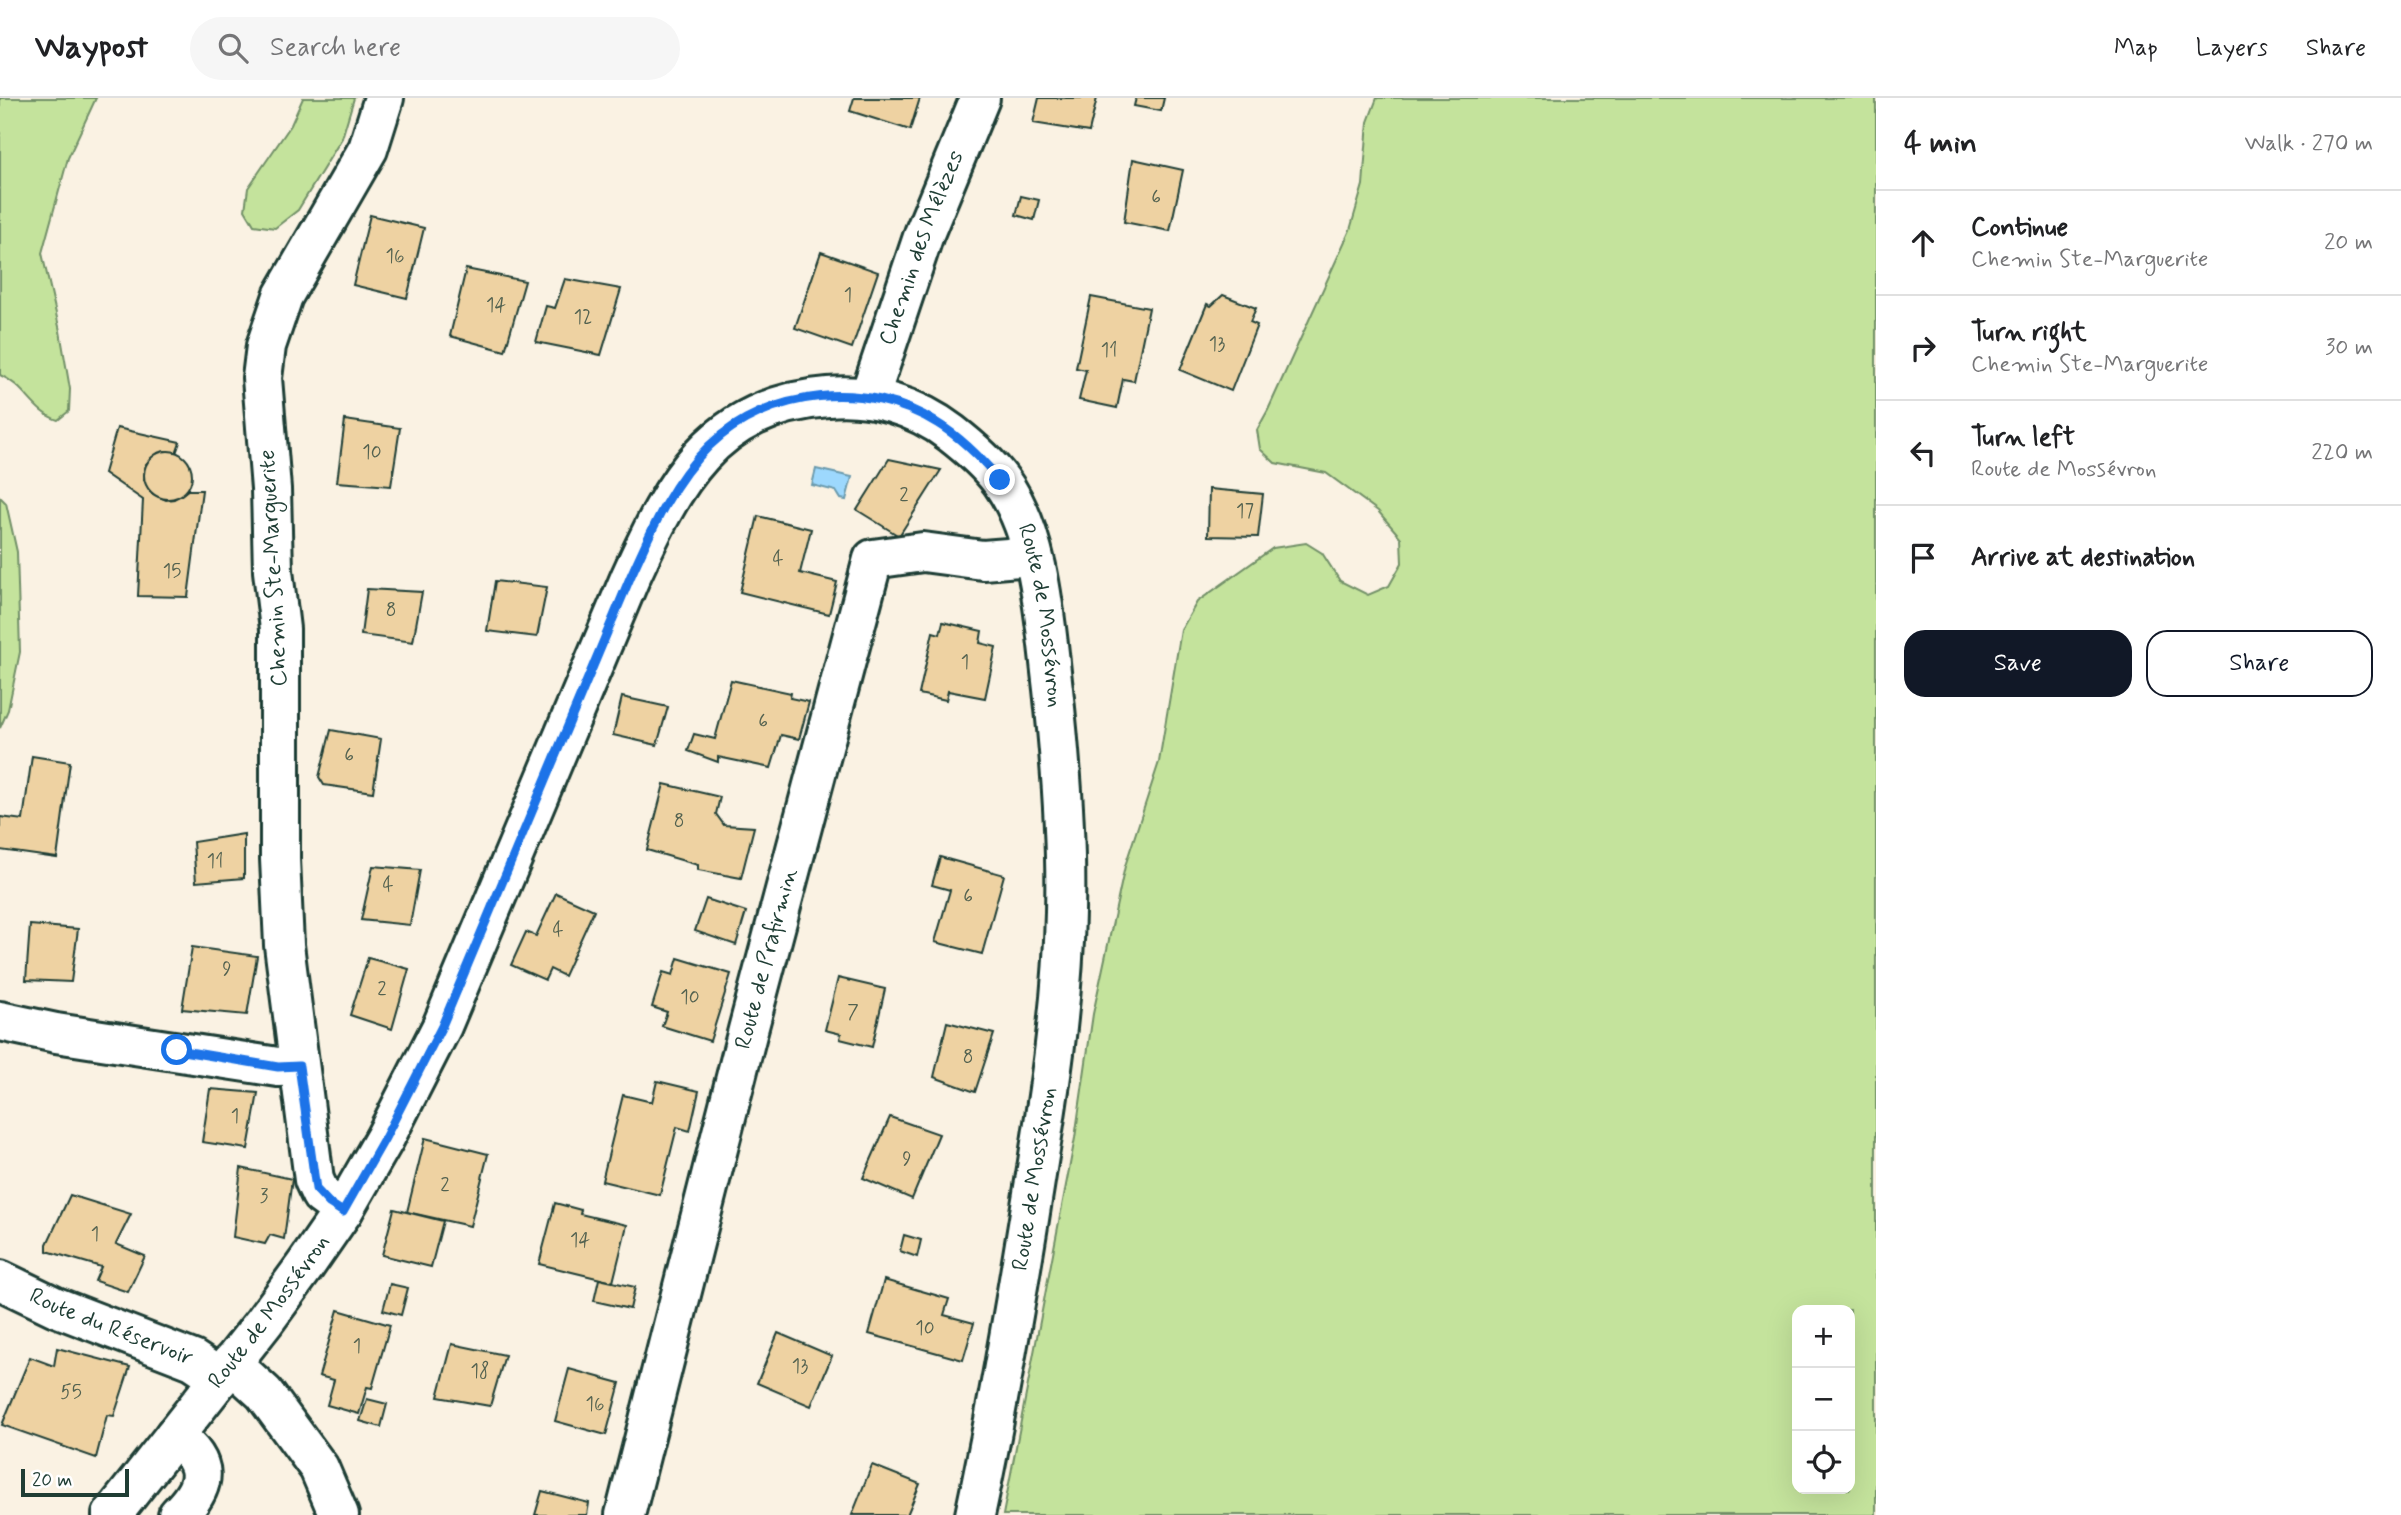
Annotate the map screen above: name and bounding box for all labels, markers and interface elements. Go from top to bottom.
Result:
search box [190,17,680,80]
text: Waypost [35,26,148,70]
icon: search [214,29,252,67]
text: Search here [270,31,401,65]
text: Map [2114,33,2158,64]
text: Layers [2196,33,2268,64]
text: Share [2306,33,2366,64]
text: 4 min [1904,124,1977,163]
text: Walk · 270 m [2244,129,2373,159]
street label: Chemin des Mélèzes [873,146,972,349]
house number: 6 [1151,185,1161,210]
text: Continue [1971,211,2068,245]
icon: ahead [1904,224,1942,262]
text: 20 m [2324,228,2373,258]
house number: 16 [385,244,405,269]
text: Chemin Ste-Marguerite [1971,245,2208,275]
house number: 1 [844,283,852,308]
house number: 14 [486,293,506,318]
house number: 12 [574,305,592,330]
text: Turn right [1971,316,2087,350]
icon: right [1904,329,1942,367]
house number: 13 [1209,332,1225,357]
text: 30 m [2325,333,2373,363]
house number: 11 [1101,338,1117,363]
text: Chemin Ste-Marguerite [1971,350,2208,380]
text: Turn left [1971,421,2075,455]
icon: left [1904,434,1942,472]
text: 220 m [2311,438,2373,468]
house number: 10 [362,440,382,465]
street label: Chemin Ste-Marguerite [253,449,297,687]
text: Route de Mossévron [1971,455,2157,485]
route end [984,464,1015,495]
house number: 2 [899,483,909,508]
house number: 17 [1236,499,1254,524]
street label: Route de Mossévron [1010,520,1070,709]
icon: arrive [1904,539,1942,577]
text: Arrive at destination [1971,541,2195,575]
house number: 4 [772,547,784,572]
house number: 15 [163,559,181,584]
house number: 8 [386,598,396,623]
button: Save [1904,630,2132,697]
button: Share [2146,630,2373,697]
house number: 1 [961,650,969,675]
house number: 6 [758,709,768,734]
house number: 6 [344,743,354,768]
house number: 8 [674,809,684,834]
house number: 11 [207,849,223,874]
street label: Route de Prafirmin [729,865,805,1052]
house number: 4 [382,873,394,898]
house number: 6 [963,884,973,909]
house number: 4 [552,918,564,943]
house number: 9 [222,957,232,982]
house number: 2 [377,977,387,1002]
house number: 10 [680,985,700,1010]
house number: 7 [847,1000,859,1025]
route start [161,1034,192,1065]
house number: 8 [963,1045,973,1070]
street label: Route de Mossévron [1006,1085,1064,1273]
house number: 1 [231,1104,239,1129]
house number: 9 [902,1147,912,1172]
house number: 2 [440,1173,450,1198]
house number: 3 [260,1184,269,1209]
house number: 1 [91,1222,99,1247]
house number: 14 [570,1228,590,1253]
street label: Route de Mossévron [202,1229,337,1395]
street label: Route du Réservoir [24,1281,198,1374]
map controls [1792,1305,1855,1494]
button: + [1792,1305,1855,1368]
house number: 10 [915,1316,935,1341]
house number: 1 [353,1334,361,1359]
house number: 13 [792,1354,808,1379]
house number: 18 [471,1359,489,1384]
button: − [1792,1368,1855,1431]
house number: 55 [60,1380,82,1405]
house number: 16 [585,1392,605,1417]
button: locate [1792,1431,1855,1494]
scale bar [21,1466,130,1498]
text: 20 m [32,1468,72,1493]

